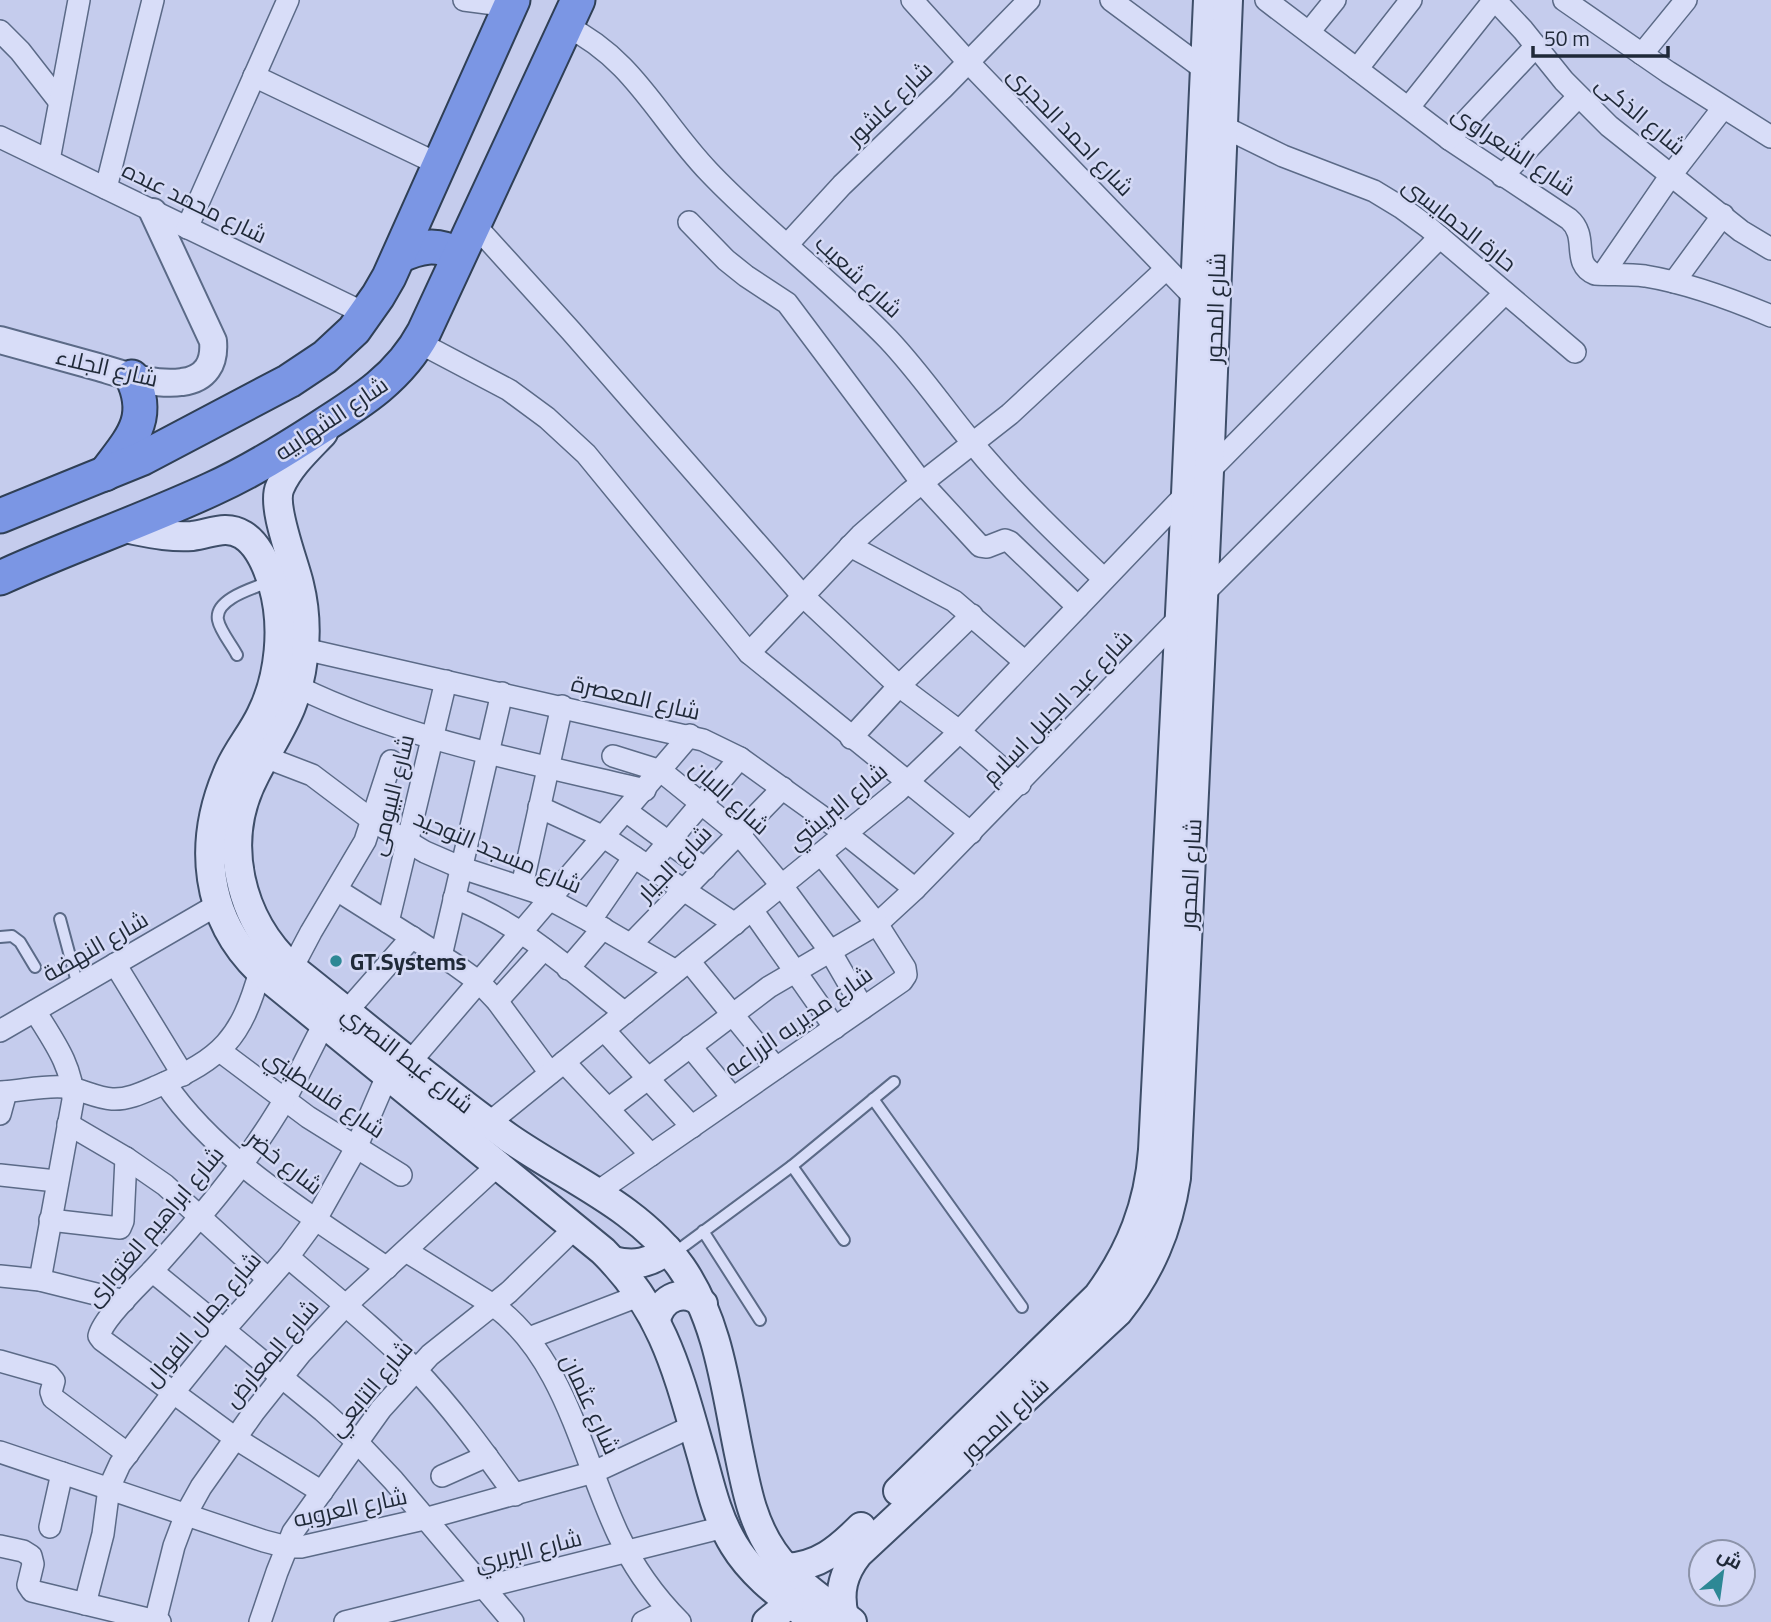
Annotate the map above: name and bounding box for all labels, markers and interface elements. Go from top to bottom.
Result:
scale bar [1533,14,1668,58]
text: 50 m [1544,19,1590,58]
street label: شارع عاشور [834,50,943,158]
street label: شارع احمد الحجرى [997,55,1145,207]
street label: شارع الذكى [1585,63,1697,167]
street label: شارع الشعراوى [1443,92,1585,208]
street label: شارع محمد عبده [115,148,275,256]
street label: حارة الحمايسى [1393,165,1527,283]
street label: شارع شعيب [805,223,913,329]
street label: شارع المحور [1192,252,1238,366]
street label: شارع الجلاء [52,334,162,400]
street label: شارع الشهابيه [265,364,397,472]
street label: شارع عبد الجليل اسلام [971,619,1143,795]
street label: شارع المعصرة [567,661,705,733]
street label: شارع البيومى [355,730,427,860]
street label: شارع اللبان [679,748,781,846]
street label: شارع البريشي [777,750,897,862]
street label: شارع مسجد التوحيد [407,796,589,906]
street label: شارع الجيار [624,814,723,914]
street label: شارع المحور [1166,818,1214,932]
street label: شارع النهضة [34,898,156,994]
place label: GT.Systems [350,940,467,983]
marker: GT.Systems [328,953,344,969]
street label: شارع مديريه الزراعه [714,953,882,1089]
street label: شارع غيط النصري [332,993,484,1125]
street label: شارع فلسطيني [255,1036,395,1150]
street label: شارع خضر [235,1117,333,1206]
street label: شارع ابراهيم الغتوارى [73,1135,235,1317]
street label: شارع جمال الفوال [132,1241,272,1397]
street label: شارع المعارض [212,1288,330,1418]
street label: شارع التابعي [316,1329,424,1447]
street label: شارع عثمان [549,1346,633,1462]
street label: شارع المحور [947,1365,1059,1474]
street label: شارع العروبه [289,1474,411,1540]
street label: شارع البربري [470,1516,586,1584]
text: ش [1711,1536,1750,1580]
north arrow [1687,1538,1757,1608]

